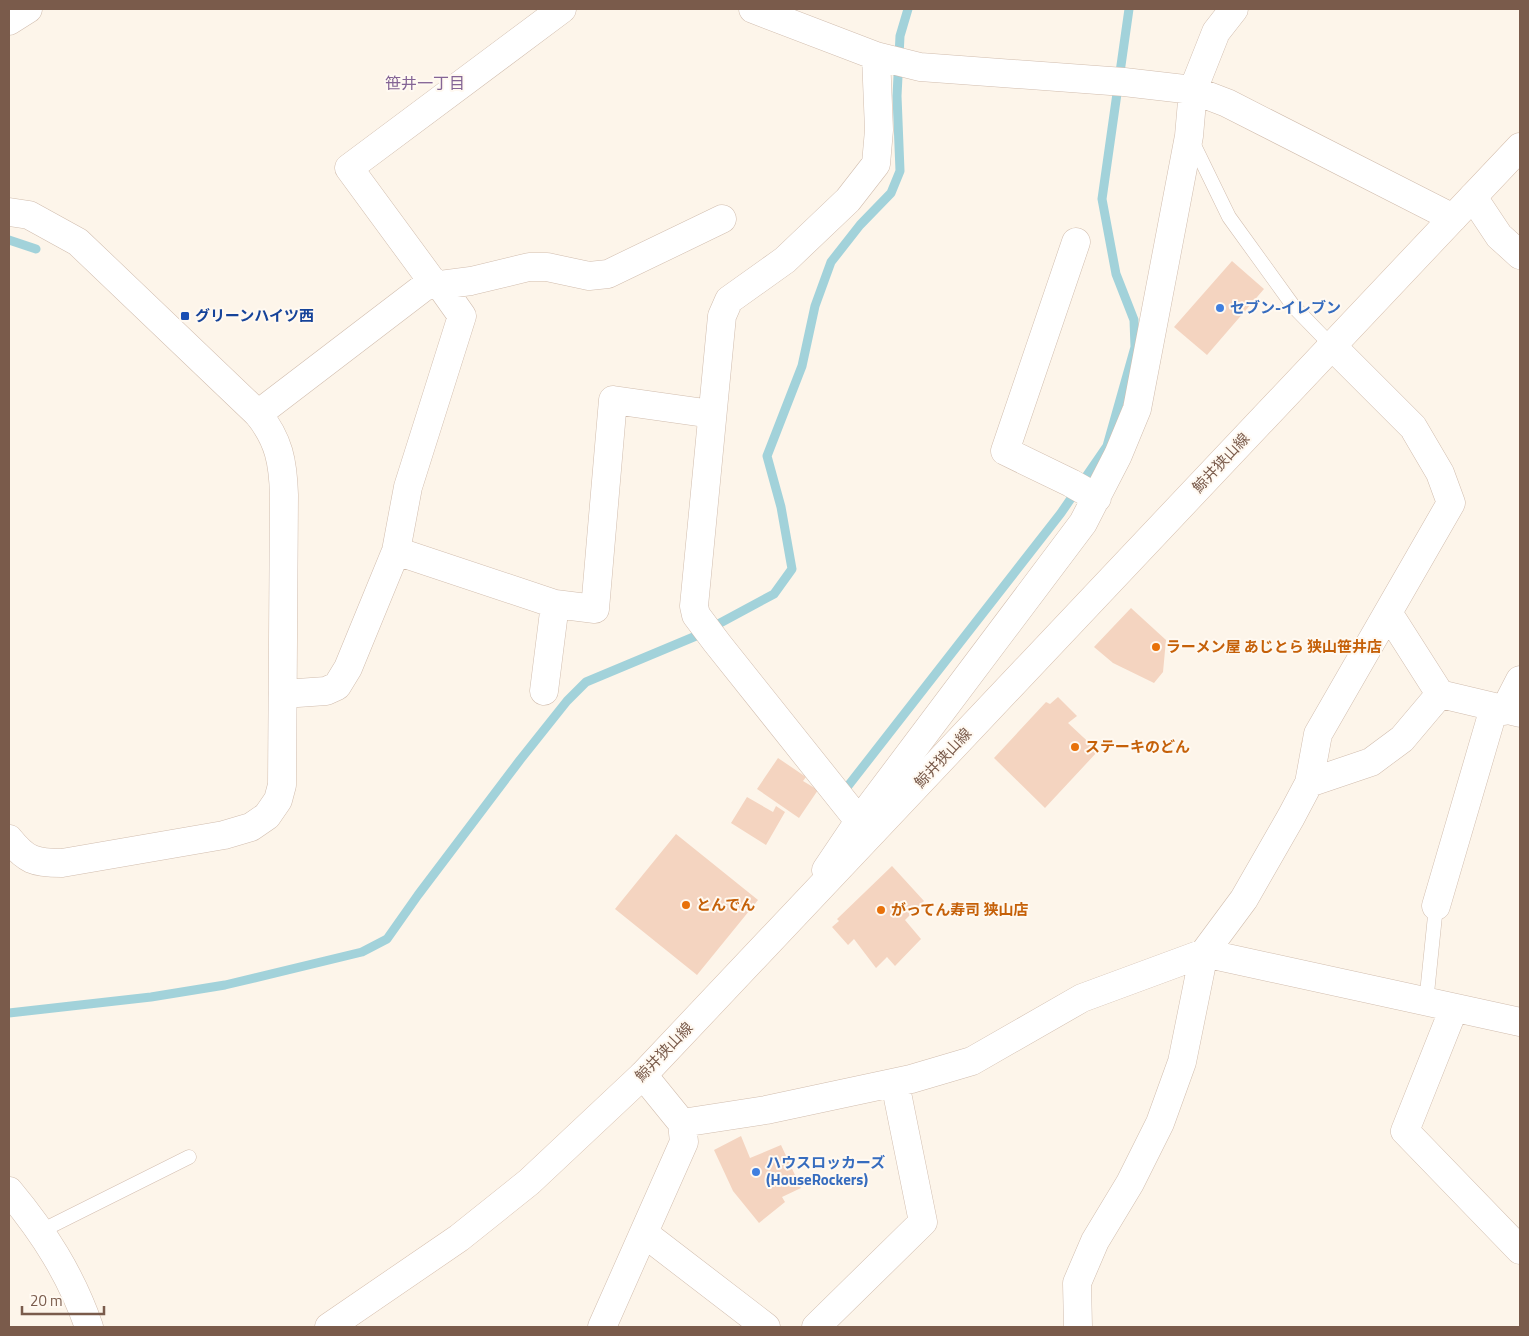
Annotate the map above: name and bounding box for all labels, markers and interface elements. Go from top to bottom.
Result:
district label: 笹井一丁目 [385,71,465,95]
place label: セブン-イレブン [1230,296,1341,319]
marker: セブン-イレブン [1214,302,1226,314]
place label: グリーンハイツ西 [195,304,314,327]
marker: グリーンハイツ西 [179,310,191,322]
street label: 鯨井狭山線 [1187,427,1255,498]
place label: ラーメン屋 あじとら 狭山笹井店 [1166,635,1382,658]
marker: ラーメン屋 あじとら 狭山笹井店 [1150,641,1162,653]
street label: 鯨井狭山線 [909,722,977,793]
place label: ステーキのどん [1085,735,1190,758]
marker: ステーキのどん [1069,741,1081,753]
place label: とんでん [696,893,755,916]
place label: がってん寿司 狭山店 [891,898,1029,921]
marker: とんでん [680,899,692,911]
marker: がってん寿司 狭山店 [875,904,887,916]
street label: 鯨井狭山線 [629,1017,698,1087]
place label: ハウスロッカーズ (HouseRockers) [766,1151,885,1191]
marker: ハウスロッカーズ (HouseRockers) [750,1166,762,1178]
scale bar [22,1284,105,1316]
text: 20 m [30,1289,63,1312]

